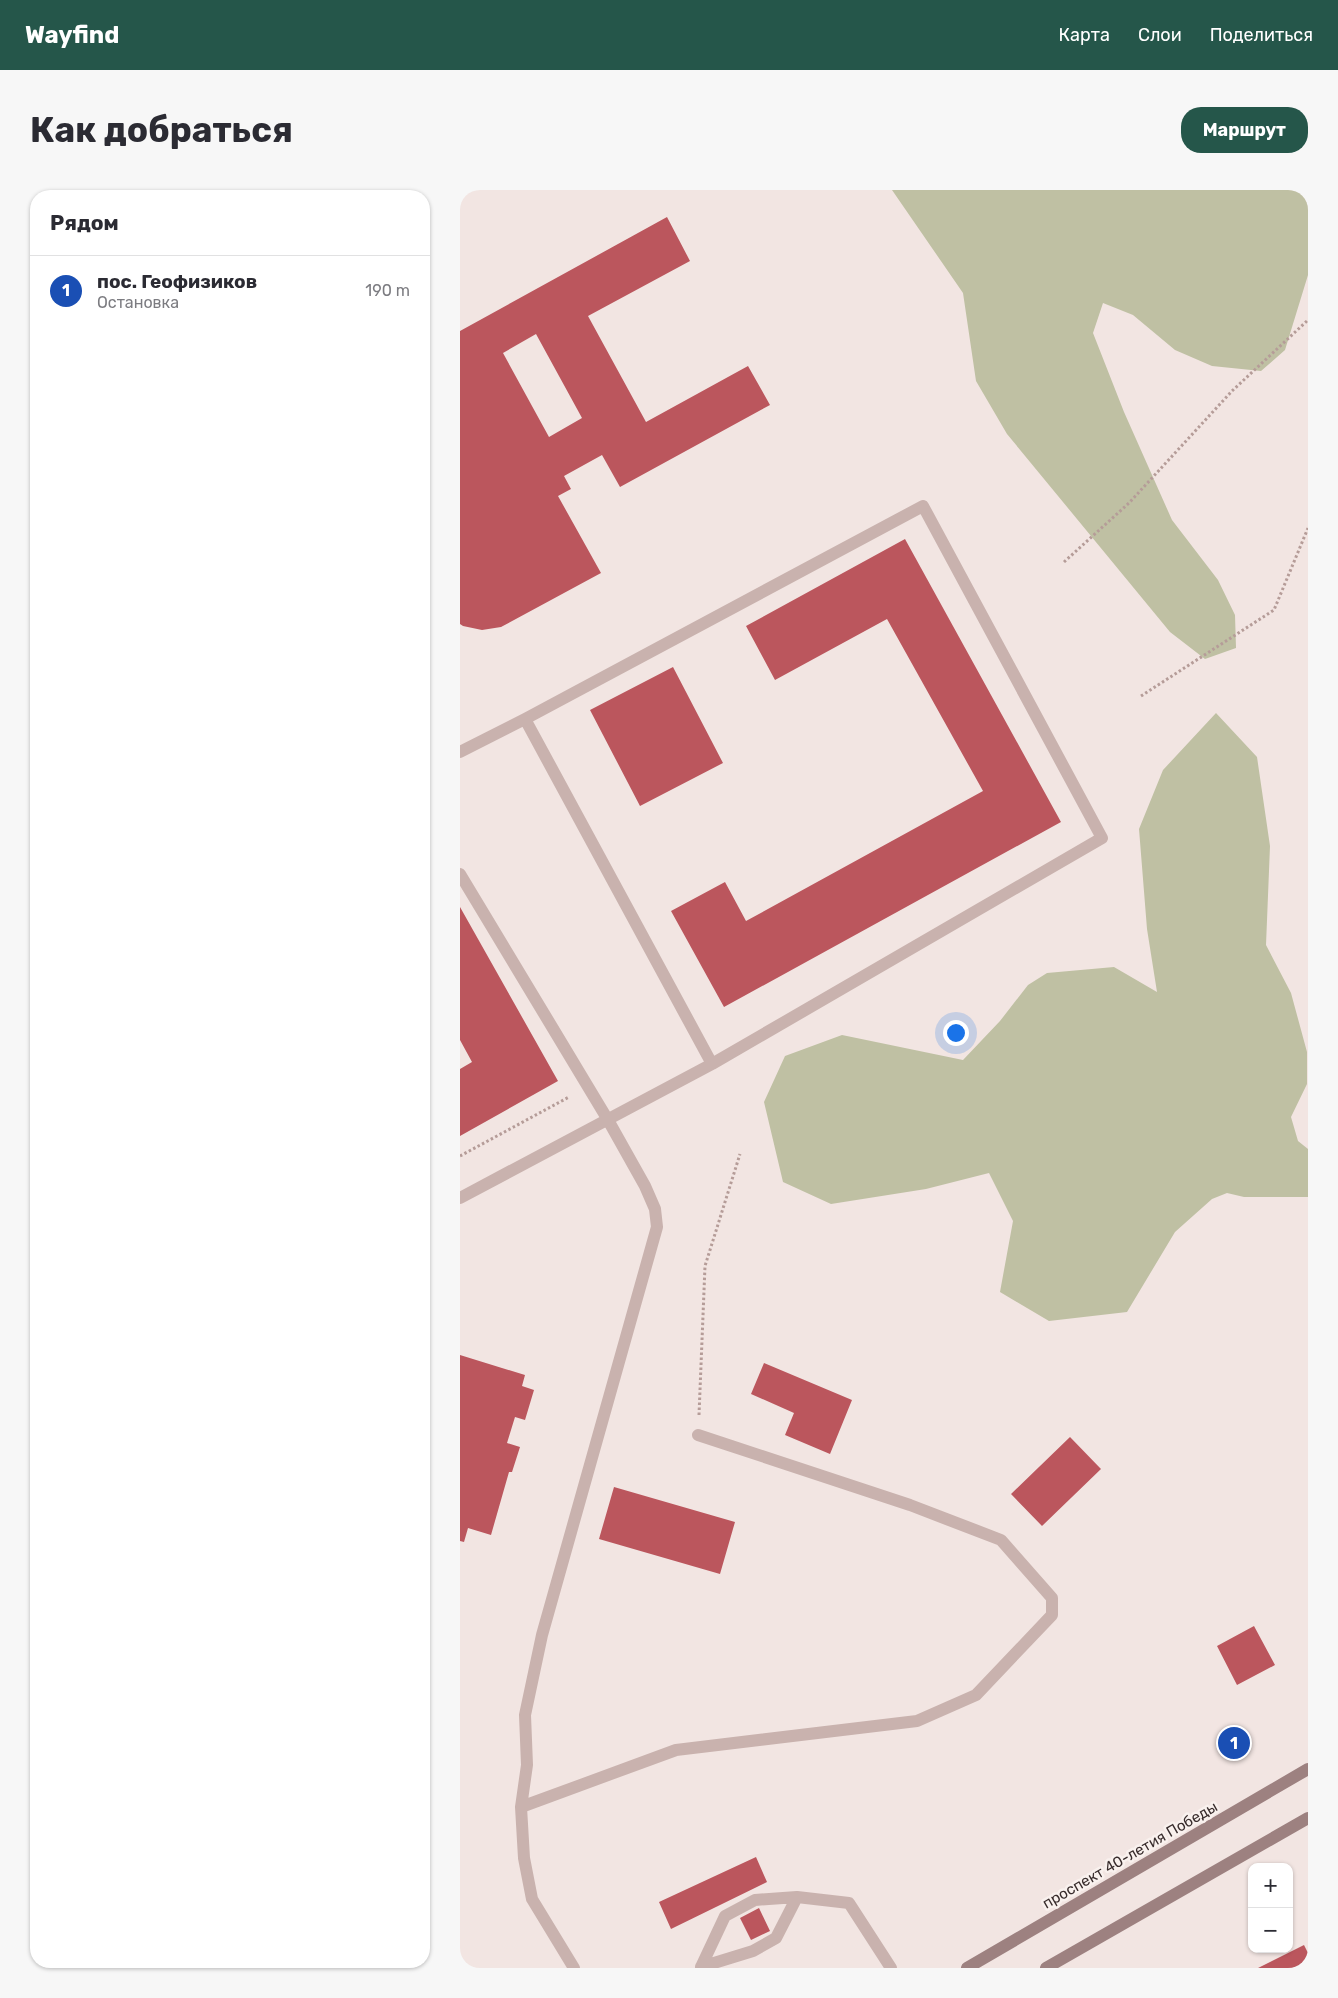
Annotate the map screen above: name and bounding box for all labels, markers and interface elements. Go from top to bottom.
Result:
text: Wayfind [25,21,119,49]
text: Карта [1059,24,1110,46]
text: Слои [1138,24,1182,46]
text: Поделиться [1210,24,1313,46]
button: Маршрут [1181,107,1308,153]
text: Как добраться [30,109,293,151]
text: Рядом [50,210,119,235]
text: пос. Геофизиков [97,270,257,293]
text: 1 [62,281,70,300]
text: 190 m [365,281,410,300]
text: Остановка [97,293,179,312]
your location [943,1020,969,1046]
pin: 1 [1218,1724,1250,1762]
street label: проспект 40-летия Победы [1039,1797,1221,1913]
map controls [1248,1863,1293,1953]
button: + [1248,1863,1293,1908]
button: − [1248,1908,1293,1953]

